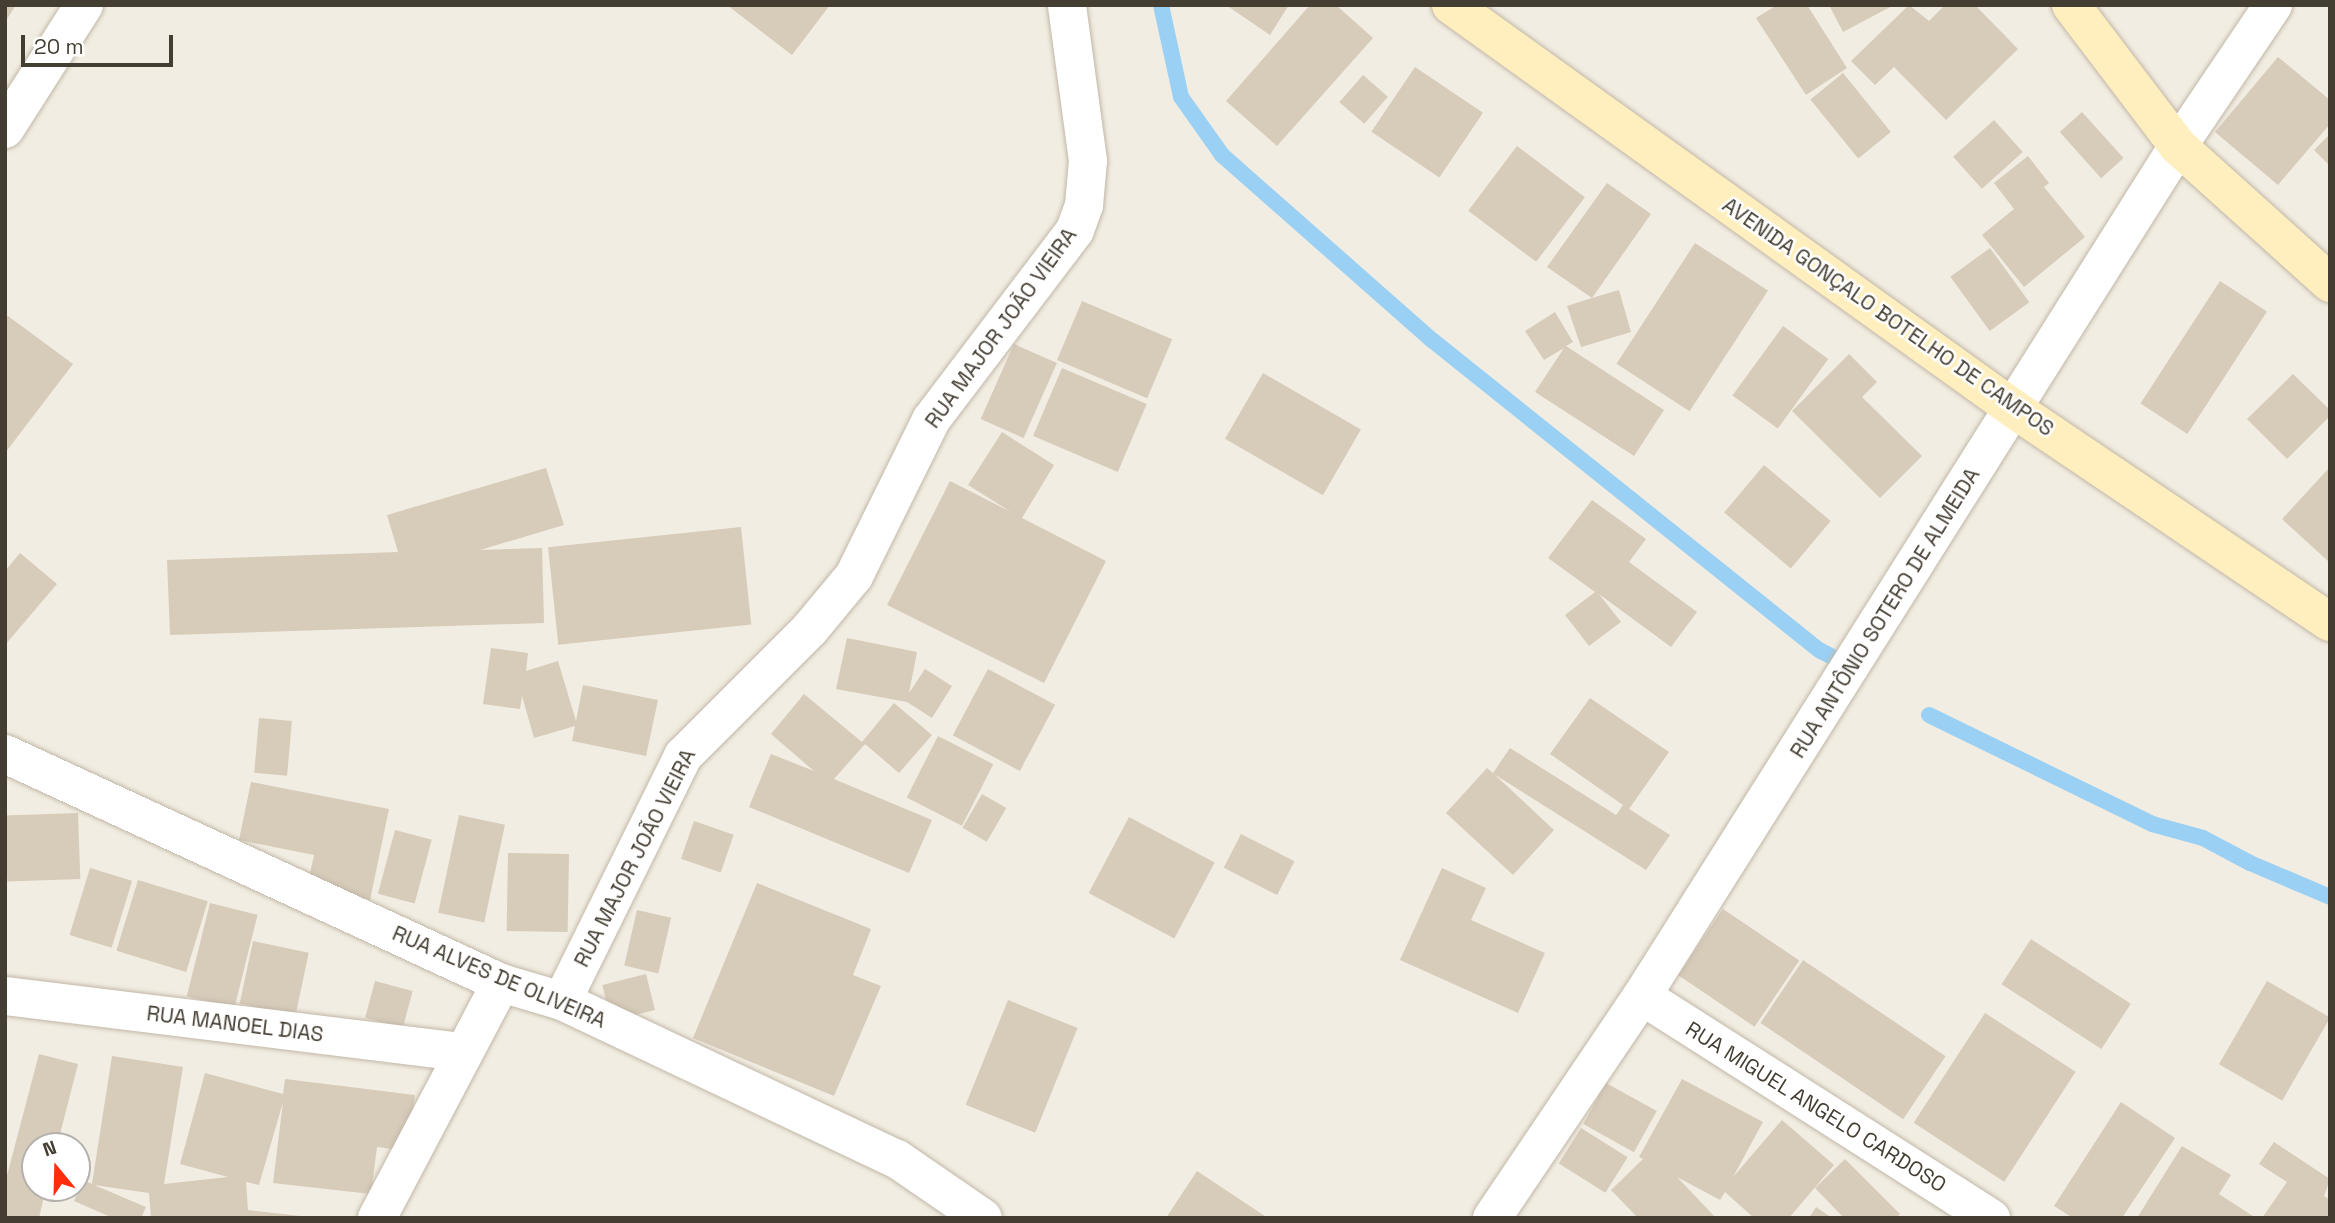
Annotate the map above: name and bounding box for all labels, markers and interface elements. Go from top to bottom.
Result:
scale bar [24,21,177,65]
text: 20 m [34,33,84,60]
street label: AVENIDA GONÇALO BOTELHO DE CAMPOS [1717,192,2059,442]
street label: RUA MAJOR JOÃO VIEIRA [920,223,1082,433]
street label: RUA ANTÔNIO SOTERO DE ALMEIDA [1785,463,1985,763]
street label: RUA MAJOR JOÃO VIEIRA [569,745,701,971]
street label: RUA ALVES DE OLIVEIRA [388,920,610,1034]
street label: RUA MANOEL DIAS [145,1001,325,1047]
street label: RUA MIGUEL ANGELO CARDOSO [1681,1016,1951,1198]
north arrow [21,1132,91,1202]
text: N [40,1135,60,1162]

